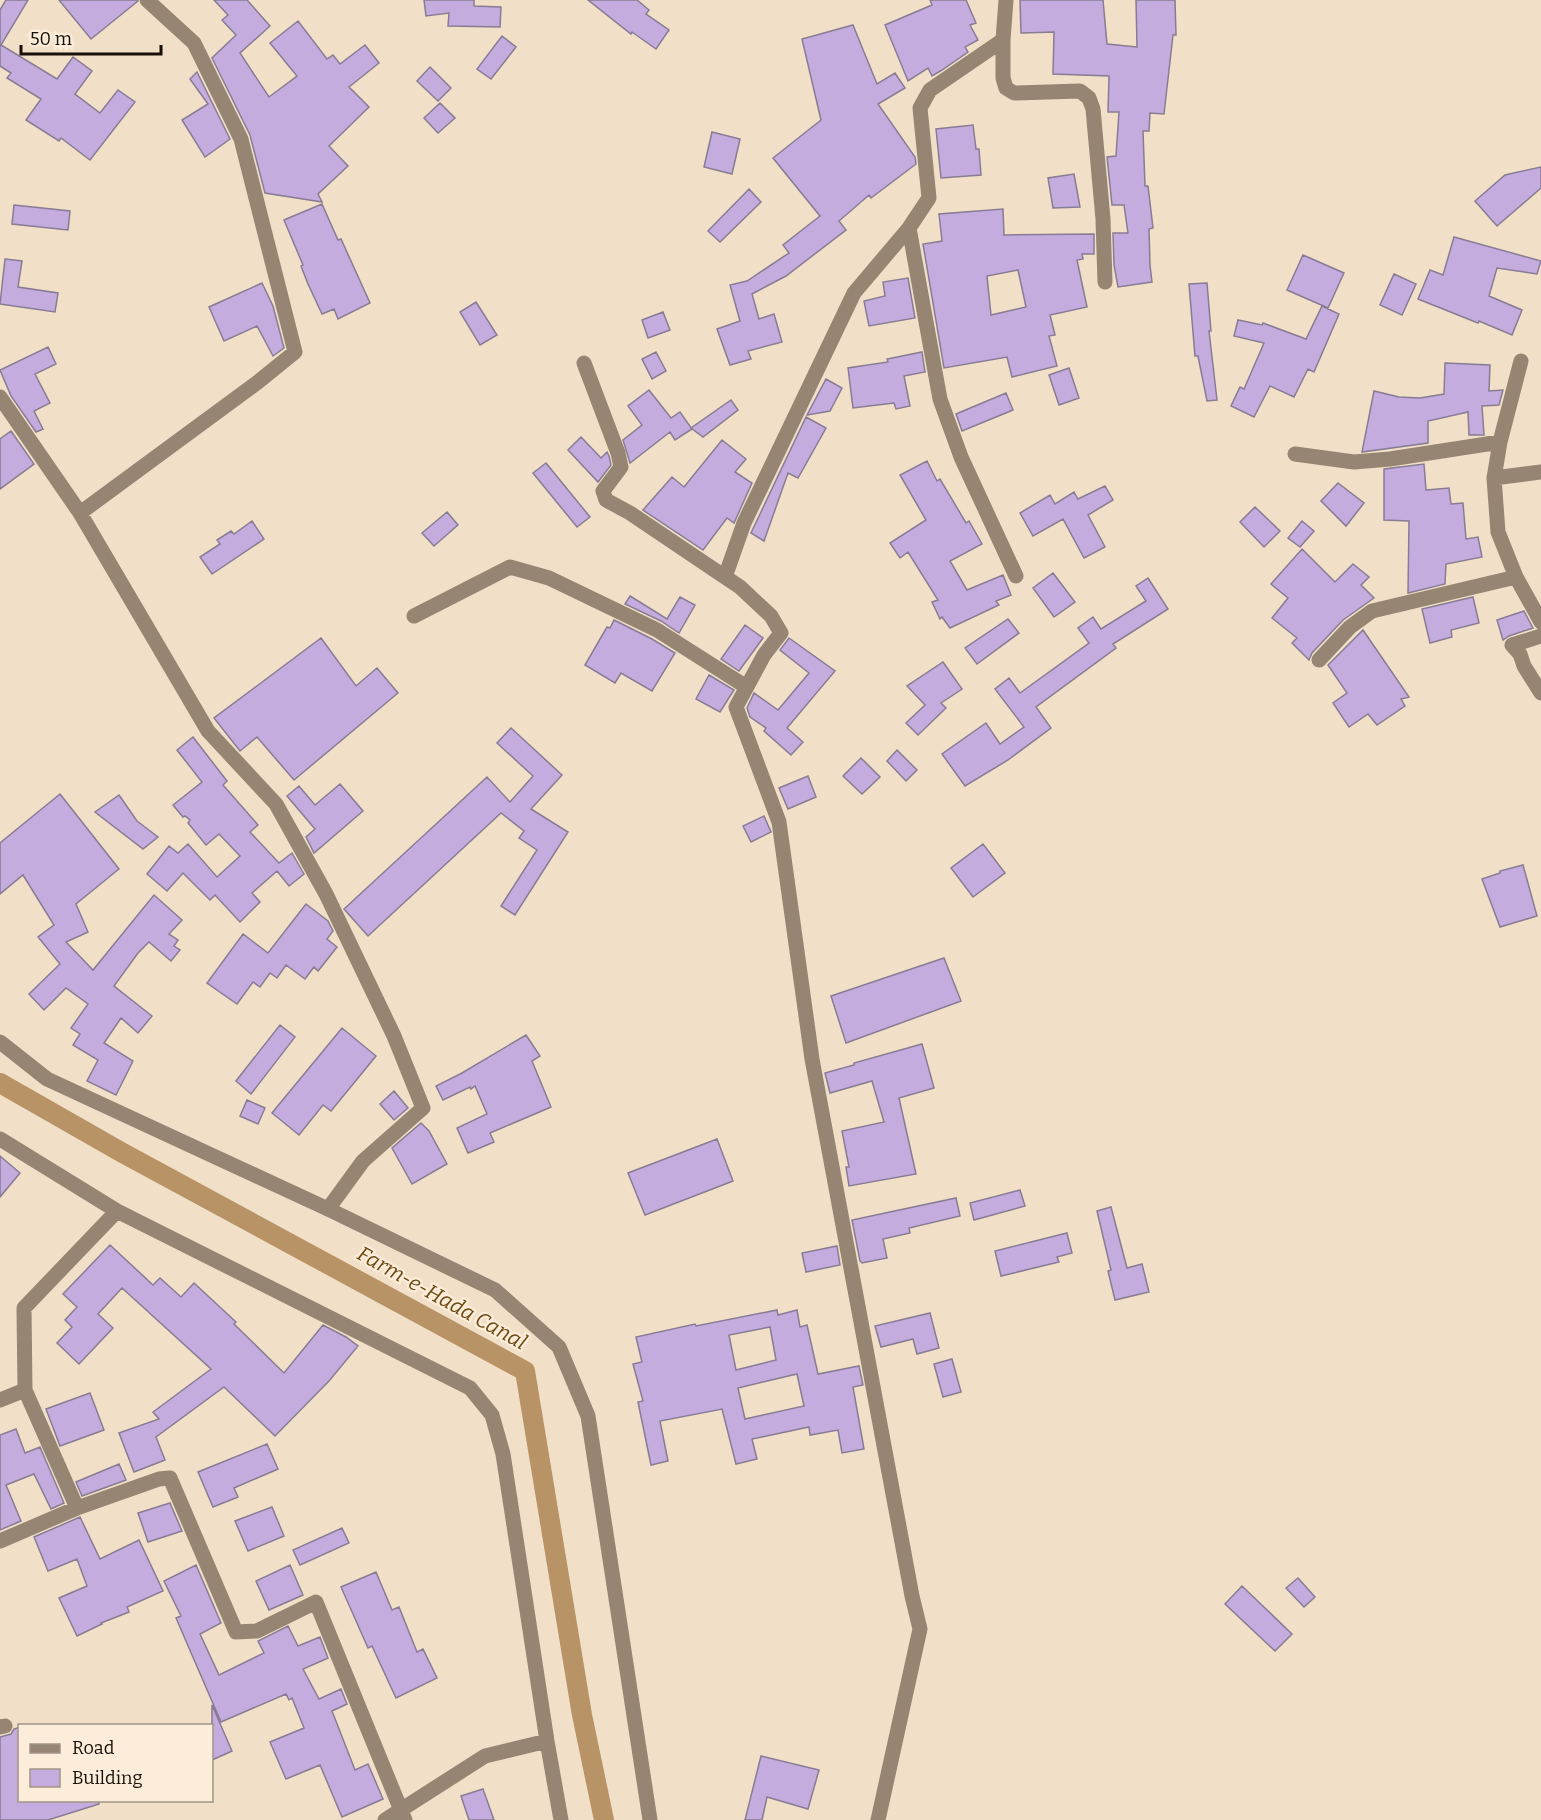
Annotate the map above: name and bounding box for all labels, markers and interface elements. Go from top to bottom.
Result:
scale bar [21,18,160,56]
text: 50 m [30,28,72,50]
water label: Farm-e-Hada Canal [353,1241,532,1356]
legend [18,1724,213,1802]
text: Road [72,1737,115,1759]
text: Building [72,1767,143,1789]

